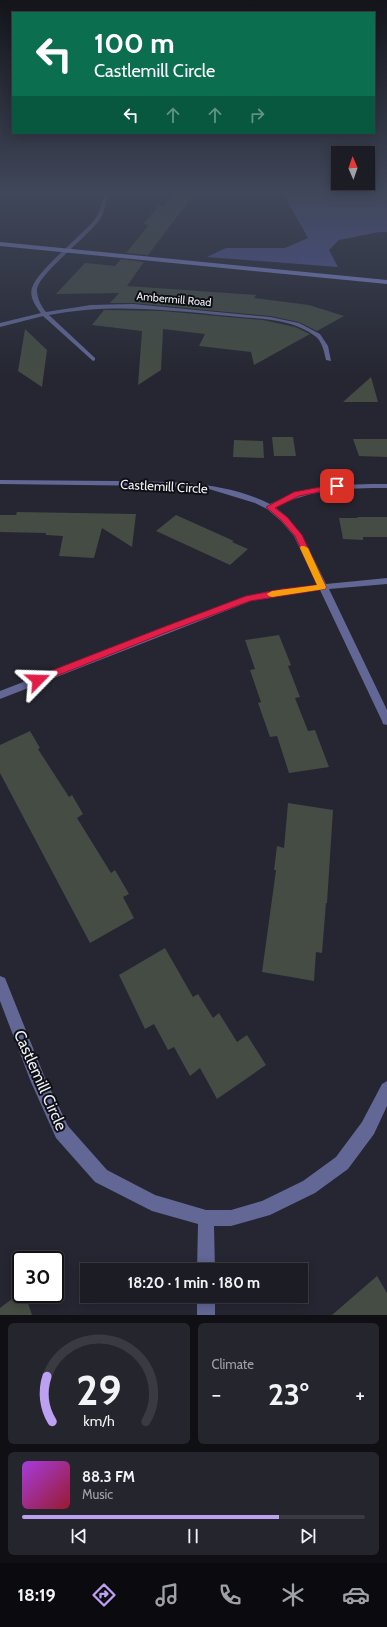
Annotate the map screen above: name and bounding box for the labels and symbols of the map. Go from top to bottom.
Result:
north arrow [331,146,375,190]
street label: Ambermill Road [136,289,212,309]
pin [320,469,354,503]
street label: Castlemill Circle [120,476,208,496]
position arrow [17,659,59,701]
street label: Castlemill Circle [10,1027,71,1133]
speed limit sign: 30 [12,1251,64,1303]

